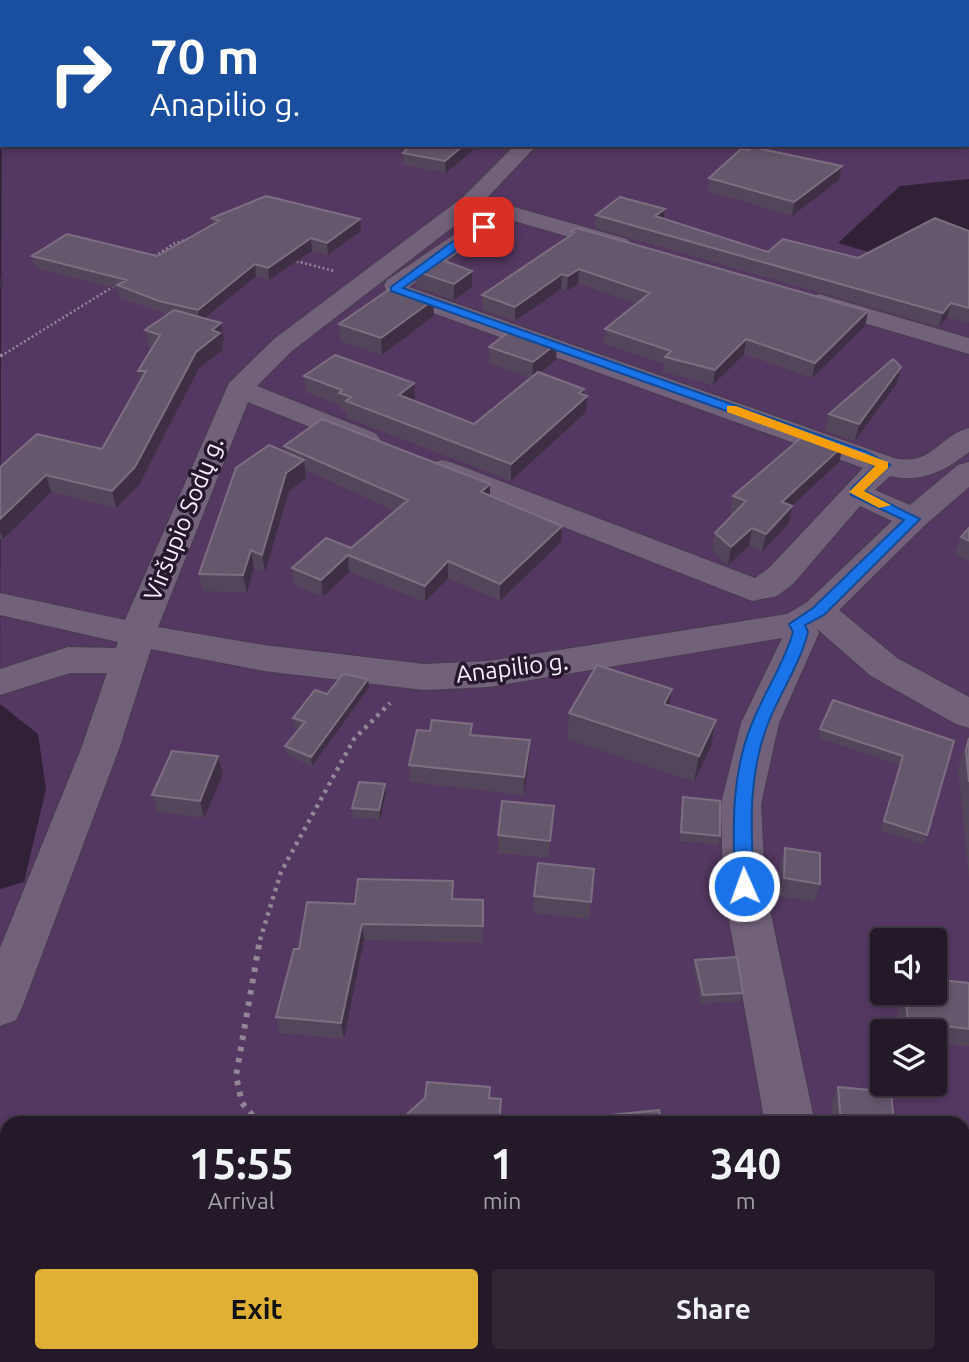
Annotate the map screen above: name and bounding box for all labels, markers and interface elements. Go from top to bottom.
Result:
icon: right [35,28,126,119]
text: 70 m [150,28,259,83]
text: Anapilio g. [150,86,301,122]
pin [454,197,514,257]
icon: arrive [465,208,503,246]
street label: Viršupio Sodų g. [138,433,229,605]
street label: Anapilio g. [454,647,570,688]
position arrow [707,849,781,923]
map controls [870,928,947,1096]
button: sound [870,928,947,1005]
button: layers [870,1019,947,1096]
text: 15:55 [189,1140,294,1187]
text: 1 [490,1140,514,1187]
text: 340 [710,1140,781,1187]
text: Arrival [208,1188,275,1213]
text: min [483,1188,521,1213]
text: m [736,1188,756,1213]
button: Exit [35,1269,478,1349]
button: Share [492,1269,935,1349]

